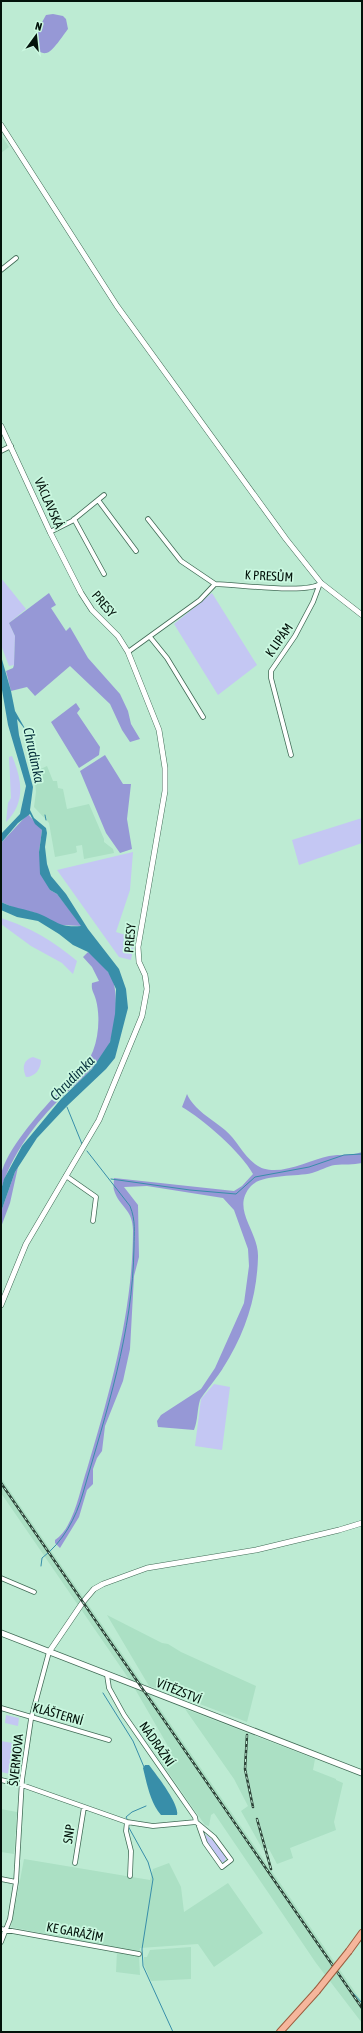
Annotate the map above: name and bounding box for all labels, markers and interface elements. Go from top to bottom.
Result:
north arrow [16,16,56,56]
text: N [34,20,43,33]
street label: VÁCLAVSKÁ [31,475,67,531]
street label: K PRESŮM [244,567,294,585]
street label: PRESY [89,588,119,620]
street label: K LIPÁM [262,620,296,660]
water label: Chrudimka [20,726,48,785]
street label: PRESY [121,922,139,953]
water label: Chrudimka [46,1052,98,1104]
street label: VÍTĚZSTVÍ [154,1675,204,1707]
street label: KLÁŠTERNÍ [31,1700,85,1728]
street label: NÁDRAŽNÍ [136,1719,178,1769]
street label: ŠVERMOVA [6,1732,26,1787]
street label: SNP [60,1823,78,1845]
street label: KE GARÁŽÍM [45,1919,105,1945]

